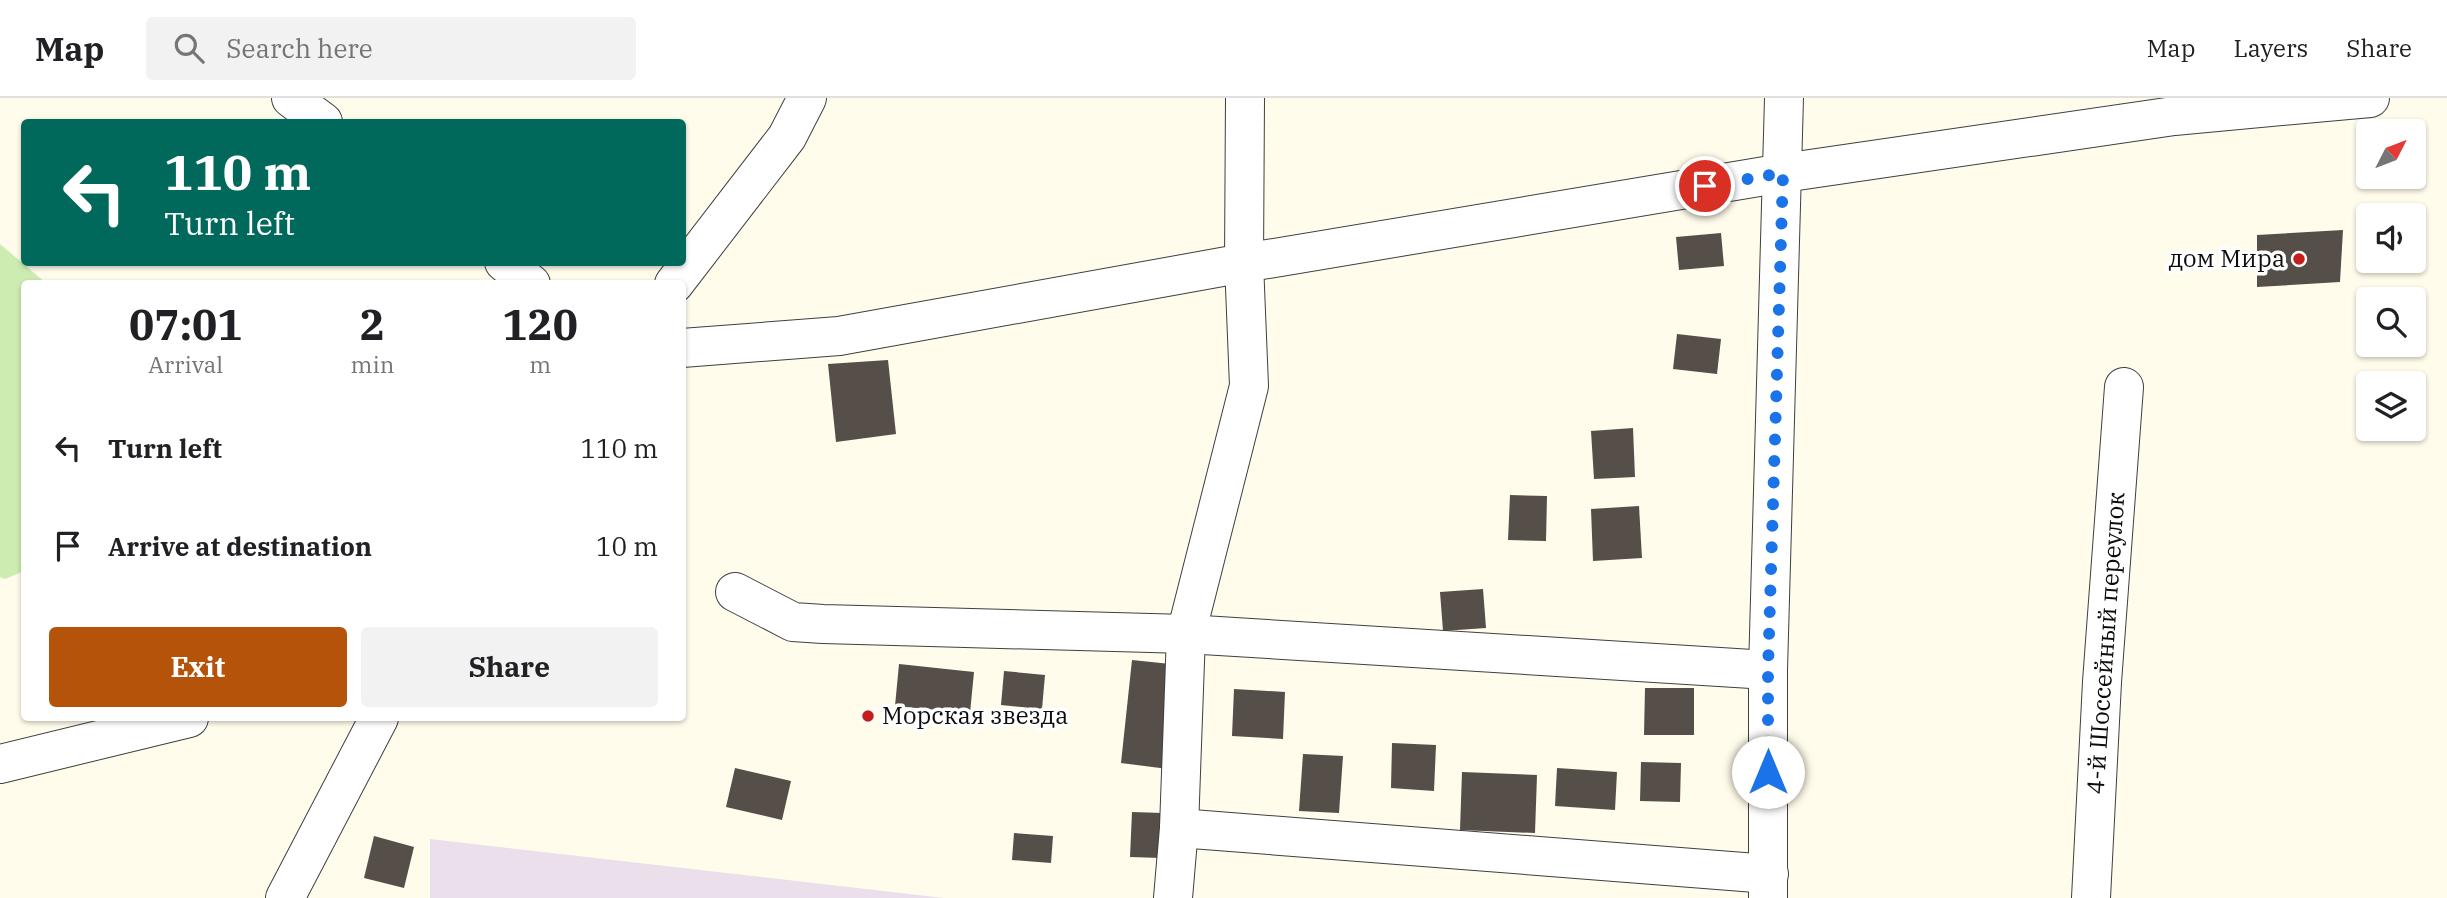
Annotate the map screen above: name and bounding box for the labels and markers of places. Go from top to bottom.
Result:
pin [1675,156,1735,216]
place label: дом Мира [2169,242,2285,274]
marker: дом Мира [2291,251,2307,267]
place label: Морская звезда [882,699,1068,731]
marker: Морская звезда [860,708,876,724]

